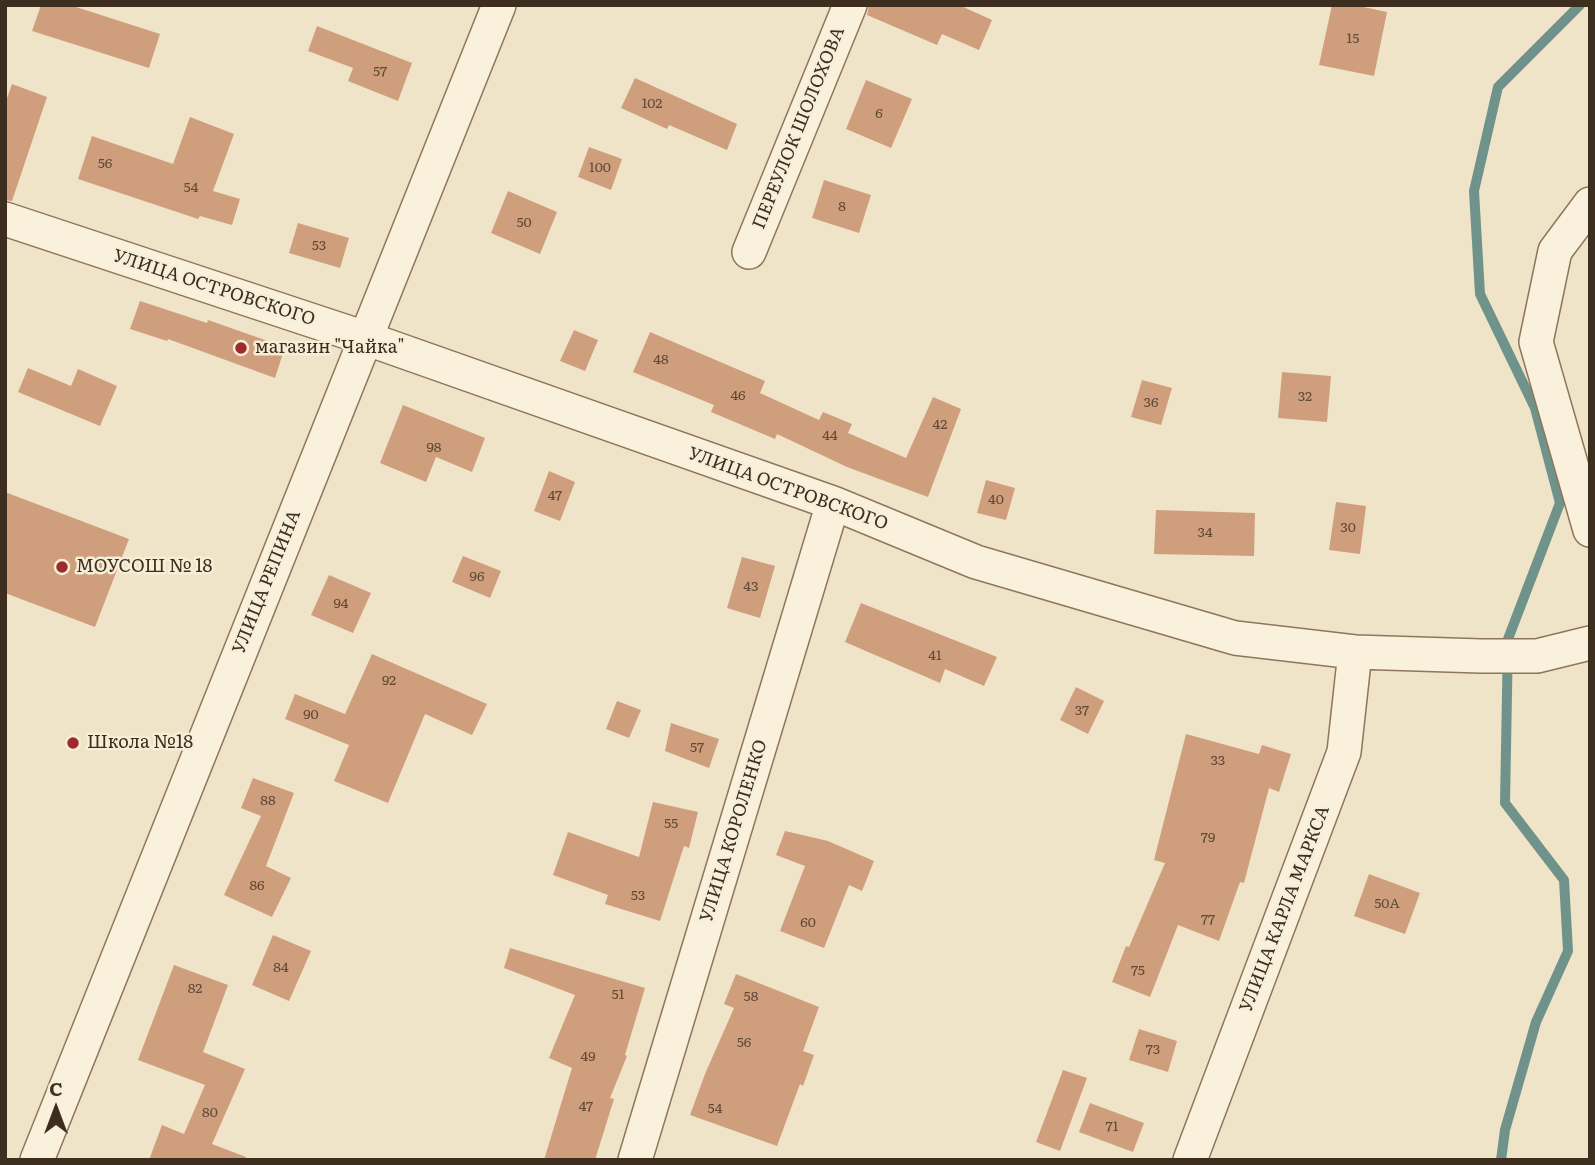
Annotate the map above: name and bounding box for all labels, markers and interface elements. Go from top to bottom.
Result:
street label: ПЕРЕУЛОК ШОЛОХОВА [748,24,850,232]
house number: 15 [1347,31,1359,47]
house number: 57 [373,64,387,80]
house number: 102 [642,96,662,112]
house number: 6 [875,106,883,122]
house number: 56 [98,156,112,172]
house number: 100 [589,160,611,176]
house number: 54 [184,180,198,196]
house number: 8 [838,199,846,215]
house number: 50 [516,215,532,231]
house number: 53 [312,238,326,254]
street label: УЛИЦА ОСТРОВСКОГО [110,245,318,331]
place label: магазин "Чайка" [255,337,404,359]
marker: магазин "Чайка" [233,340,249,356]
house number: 48 [653,352,669,368]
house number: 46 [730,388,746,404]
house number: 32 [1298,389,1312,405]
house number: 36 [1143,395,1159,411]
house number: 42 [933,417,947,433]
house number: 44 [822,428,838,444]
house number: 98 [426,440,442,456]
street label: УЛИЦА ОСТРОВСКОГО [685,443,891,535]
house number: 47 [548,488,562,504]
house number: 40 [988,492,1004,508]
street label: УЛИЦА РЕПИНА [228,507,306,657]
house number: 30 [1340,520,1356,536]
house number: 34 [1197,525,1213,541]
place label: МОУСОШ № 18 [76,556,213,578]
marker: МОУСОШ № 18 [54,559,70,575]
house number: 96 [470,569,484,585]
house number: 43 [743,579,759,595]
house number: 94 [333,596,349,612]
house number: 41 [928,648,942,664]
house number: 92 [382,673,396,689]
house number: 37 [1075,703,1089,719]
house number: 90 [303,707,319,723]
place label: Школа №18 [87,732,193,754]
marker: Школа №18 [65,735,81,751]
street label: УЛИЦА КОРОЛЕНКО [696,737,772,925]
house number: 57 [690,740,704,756]
house number: 33 [1211,753,1225,769]
house number: 88 [260,793,276,809]
street label: УЛИЦА КАРЛА МАРКСА [1236,803,1334,1015]
house number: 55 [664,816,678,832]
house number: 79 [1201,830,1215,846]
house number: 86 [249,878,265,894]
house number: 53 [631,888,645,904]
house number: 50А [1374,896,1400,912]
house number: 77 [1201,912,1215,928]
house number: 60 [800,915,816,931]
house number: 84 [273,960,289,976]
house number: 75 [1131,963,1145,979]
house number: 82 [188,981,202,997]
house number: 51 [612,987,624,1003]
house number: 58 [744,989,758,1005]
house number: 56 [737,1035,751,1051]
house number: 73 [1146,1042,1160,1058]
house number: 49 [580,1049,596,1065]
north arrow [21,1074,91,1144]
text: С [49,1074,63,1102]
house number: 47 [579,1099,593,1115]
house number: 54 [708,1101,722,1117]
house number: 80 [202,1105,218,1121]
house number: 71 [1106,1119,1118,1135]

